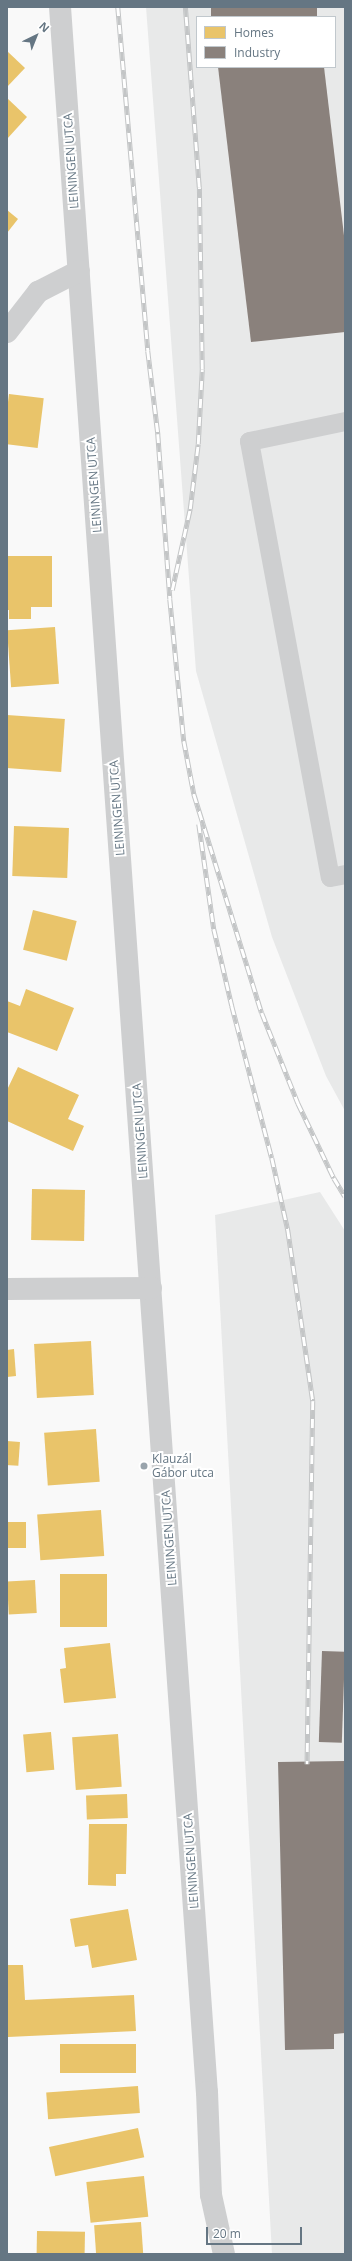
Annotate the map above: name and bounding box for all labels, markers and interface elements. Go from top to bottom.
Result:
north arrow [16,16,56,56]
legend [196,16,336,68]
text: N [36,18,53,35]
text: Homes [234,24,274,41]
text: Industry [234,44,280,61]
street label: LEININGEN UTCA [60,113,82,209]
street label: LEININGEN UTCA [83,437,105,533]
street label: LEININGEN UTCA [106,760,128,856]
street label: LEININGEN UTCA [129,1083,151,1179]
place label: Klauzál Gábor utca [152,1452,214,1480]
marker: Klauzál Gábor utca [139,1461,149,1471]
street label: LEININGEN UTCA [158,1490,180,1586]
street label: LEININGEN UTCA [180,1813,202,1909]
scale bar [208,2219,304,2245]
text: 20 m [213,2225,241,2242]

